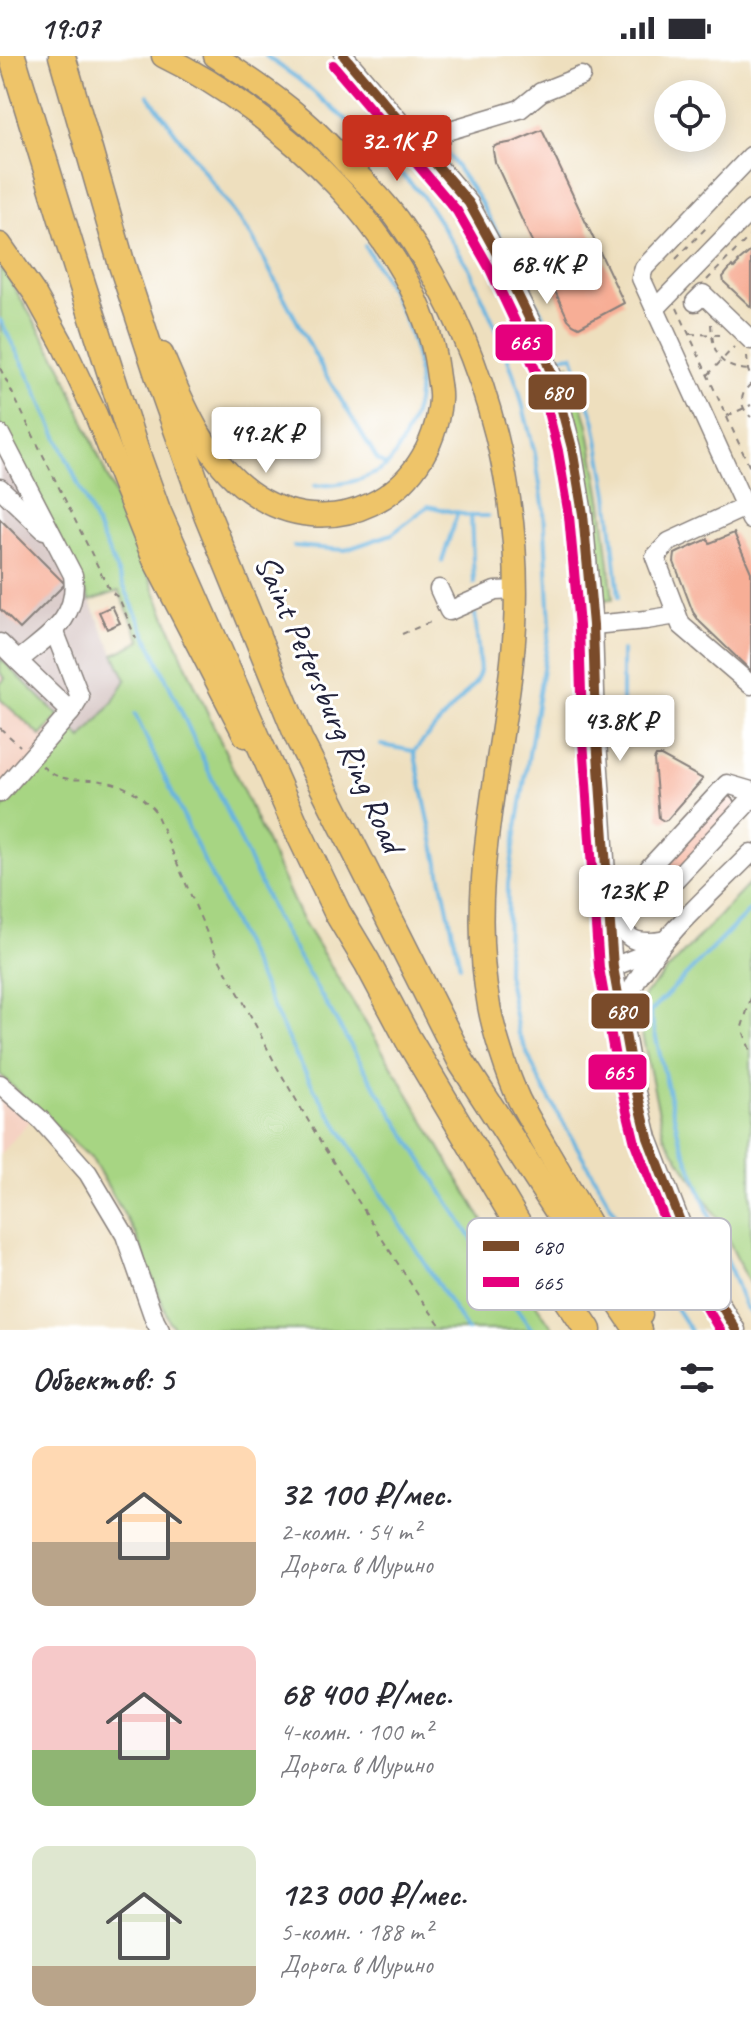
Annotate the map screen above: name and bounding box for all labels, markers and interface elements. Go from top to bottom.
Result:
text: 19:07 [40,9,99,47]
map controls [654,80,726,152]
button: locate [654,80,726,152]
pin: 32.1K ₽ [323,115,471,183]
text: 32.1K ₽ [360,124,434,157]
pin: 68.4K ₽ [473,238,621,306]
text: 68.4K ₽ [510,247,584,280]
line badge: 665 [494,323,554,362]
text: 665 [509,329,542,357]
line badge: 680 [527,373,588,411]
text: 680 [542,379,574,407]
pin: 49.2K ₽ [192,407,340,475]
text: 49.2K ₽ [230,416,302,449]
street label: Saint Petersburg Ring Road [245,548,417,863]
pin: 43.8K ₽ [546,695,694,763]
text: 43.8K ₽ [583,704,657,737]
pin: 123K ₽ [566,865,696,933]
text: 123K ₽ [597,874,665,907]
line badge: 680 [590,992,651,1030]
text: 680 [606,998,638,1026]
line badge: 665 [587,1053,648,1091]
text: 665 [603,1059,636,1087]
legend [467,1218,731,1310]
text: 680 [533,1233,565,1261]
text: 665 [533,1269,564,1297]
icon: filters [675,1356,719,1400]
text: Объектов: 5 [32,1357,174,1400]
text: 32 100 ₽/мес. [280,1472,451,1515]
icon: home [96,1478,192,1574]
text: 2-комн. · 54 m² [280,1515,420,1548]
text: Дорога в Мурино [280,1548,433,1581]
text: 68 400 ₽/мес. [280,1672,452,1715]
icon: home [96,1678,192,1774]
text: 4-комн. · 100 m² [280,1715,432,1748]
text: Дорога в Мурино [280,1748,433,1781]
text: 123 000 ₽/мес. [280,1872,467,1915]
icon: home [96,1878,192,1974]
text: 5-комн. · 188 m² [280,1915,432,1948]
text: Дорога в Мурино [280,1948,433,1981]

